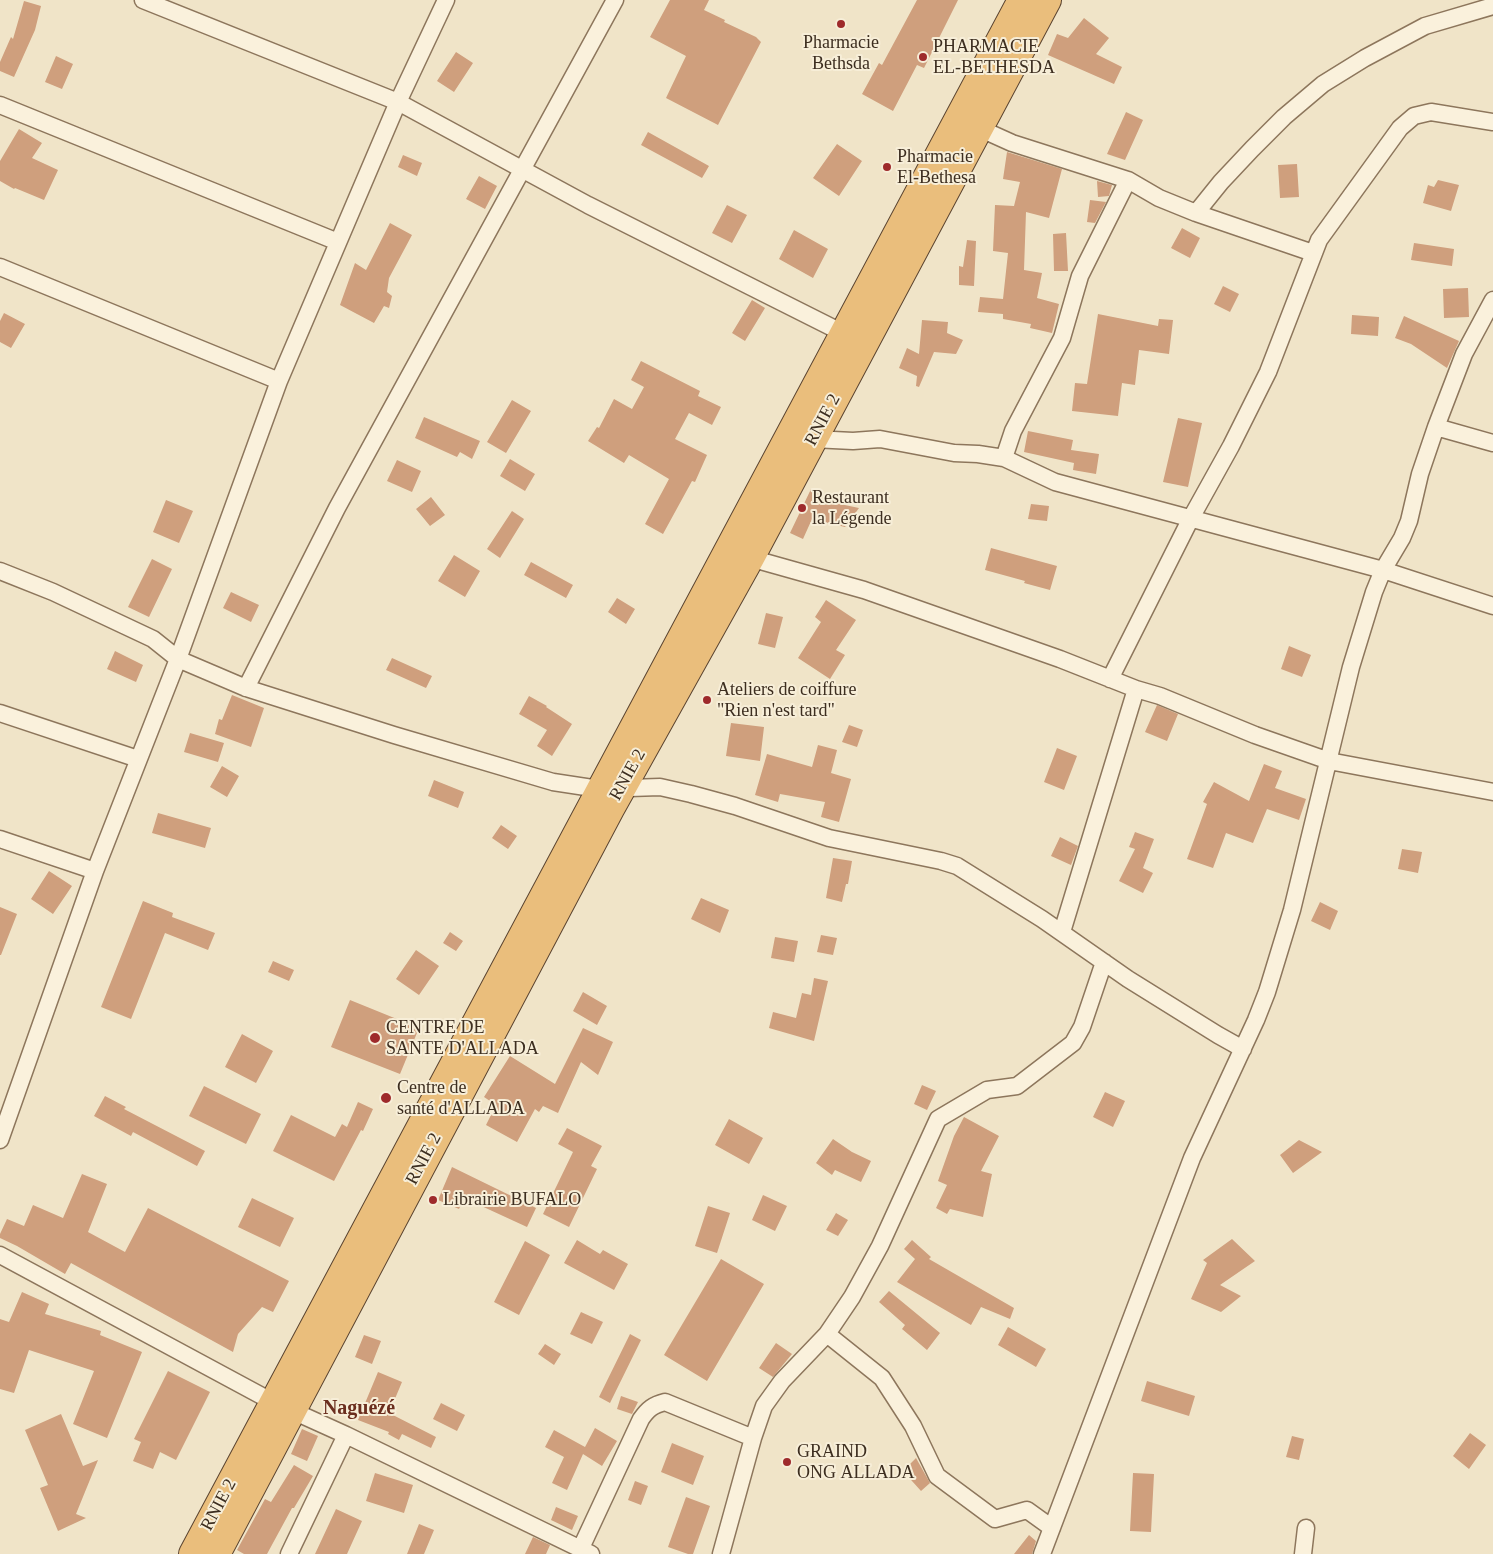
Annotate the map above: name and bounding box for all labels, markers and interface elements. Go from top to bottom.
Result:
marker: Pharmacie Bethsda [835,18,847,30]
place label: Pharmacie Bethsda [803,32,879,74]
place label: PHARMACIE EL-BETHESDA [933,36,1055,78]
marker: PHARMACIE EL-BETHESDA [917,51,929,63]
place label: Pharmacie El-Bethesa [897,146,976,188]
marker: Pharmacie El-Bethesa [881,161,893,173]
street label: RNIE 2 [800,390,846,450]
place label: Restaurant la Légende [812,487,891,530]
marker: Restaurant la Légende [796,502,808,514]
place label: Ateliers de coiffure "Rien n'est tard" [717,679,857,722]
marker: Ateliers de coiffure "Rien n'est tard" [701,694,713,706]
street label: RNIE 2 [605,745,651,805]
place label: CENTRE DE SANTE D'ALLADA [386,1017,539,1060]
marker: CENTRE DE SANTE D'ALLADA [368,1031,382,1045]
place label: Centre de santé d'ALLADA [397,1077,525,1120]
marker: Centre de santé d'ALLADA [379,1091,393,1105]
street label: RNIE 2 [401,1129,447,1189]
place label: Librairie BUFALO [443,1189,581,1211]
marker: Librairie BUFALO [427,1194,439,1206]
district label: Naguézé [323,1397,395,1421]
place label: GRAIND ONG ALLADA [797,1441,914,1484]
marker: GRAIND ONG ALLADA [781,1456,793,1468]
street label: RNIE 2 [196,1475,242,1535]

